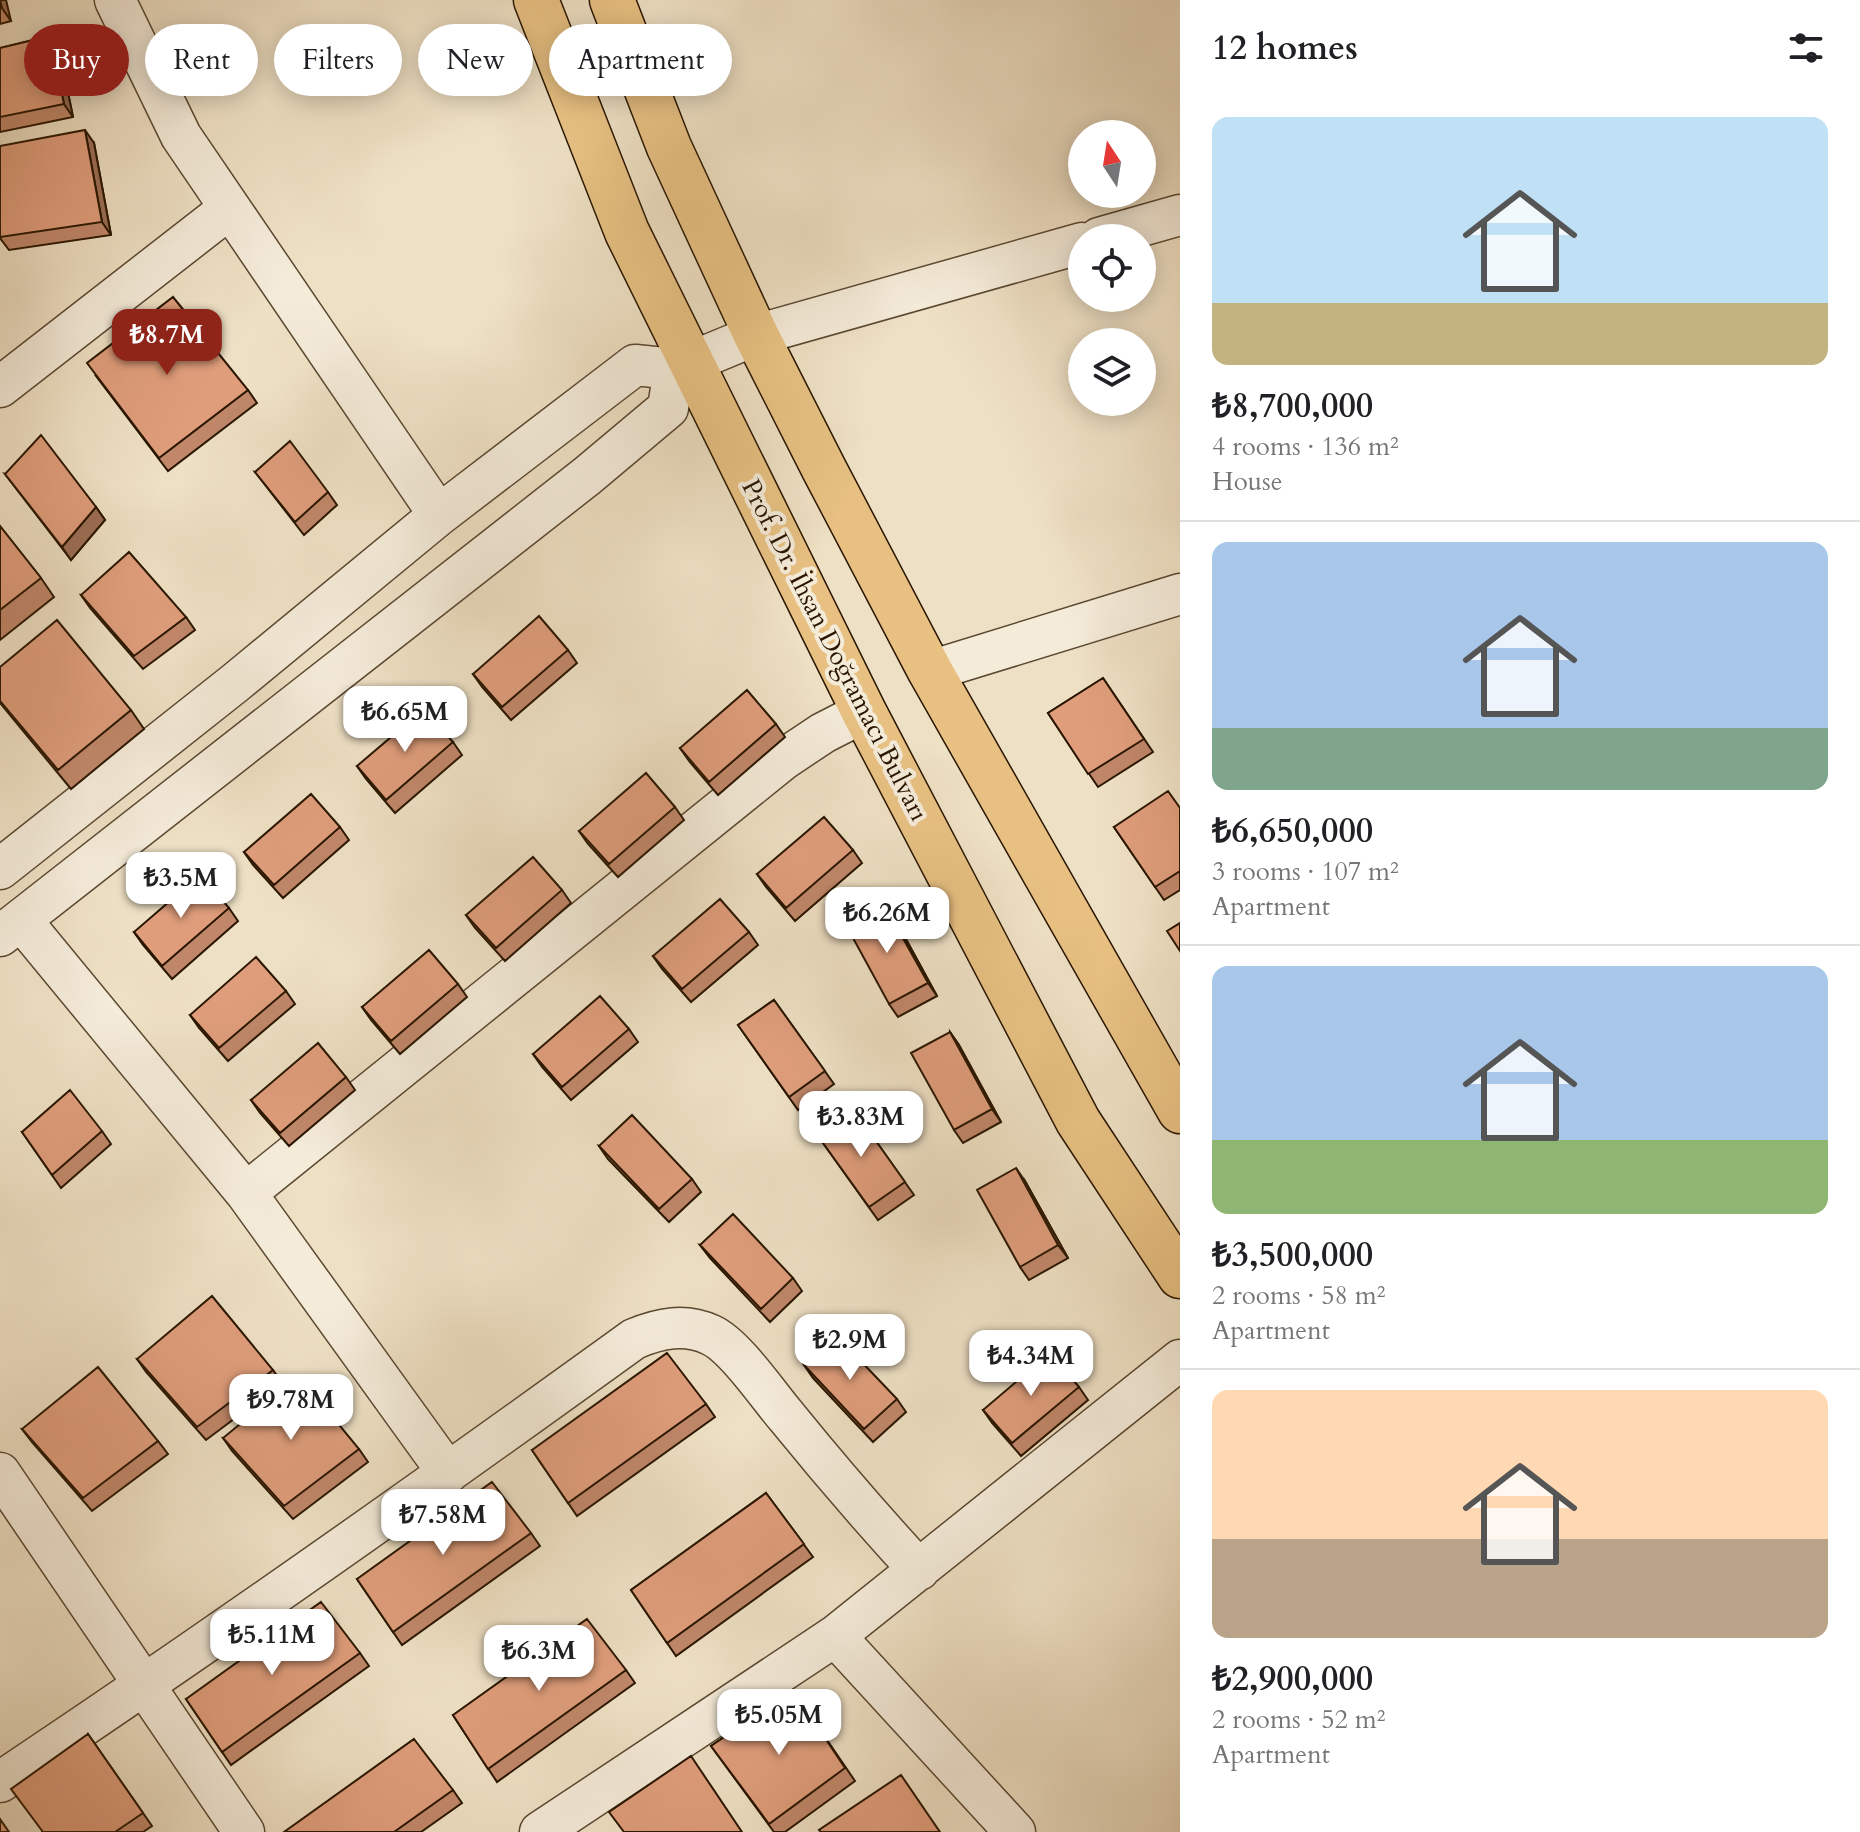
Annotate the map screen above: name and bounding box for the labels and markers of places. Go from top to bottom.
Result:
pin: ₺8.7M [111,309,223,377]
pin: ₺6.65M [340,686,470,754]
pin: ₺3.5M [125,852,237,920]
pin: ₺6.26M [822,887,952,955]
pin: ₺3.83M [796,1091,926,1159]
pin: ₺2.9M [794,1314,906,1382]
pin: ₺4.34M [966,1330,1096,1398]
pin: ₺9.78M [226,1374,356,1442]
pin: ₺7.58M [378,1489,508,1557]
pin: ₺5.11M [207,1609,337,1677]
pin: ₺6.3M [483,1625,595,1693]
pin: ₺5.05M [714,1689,844,1757]

